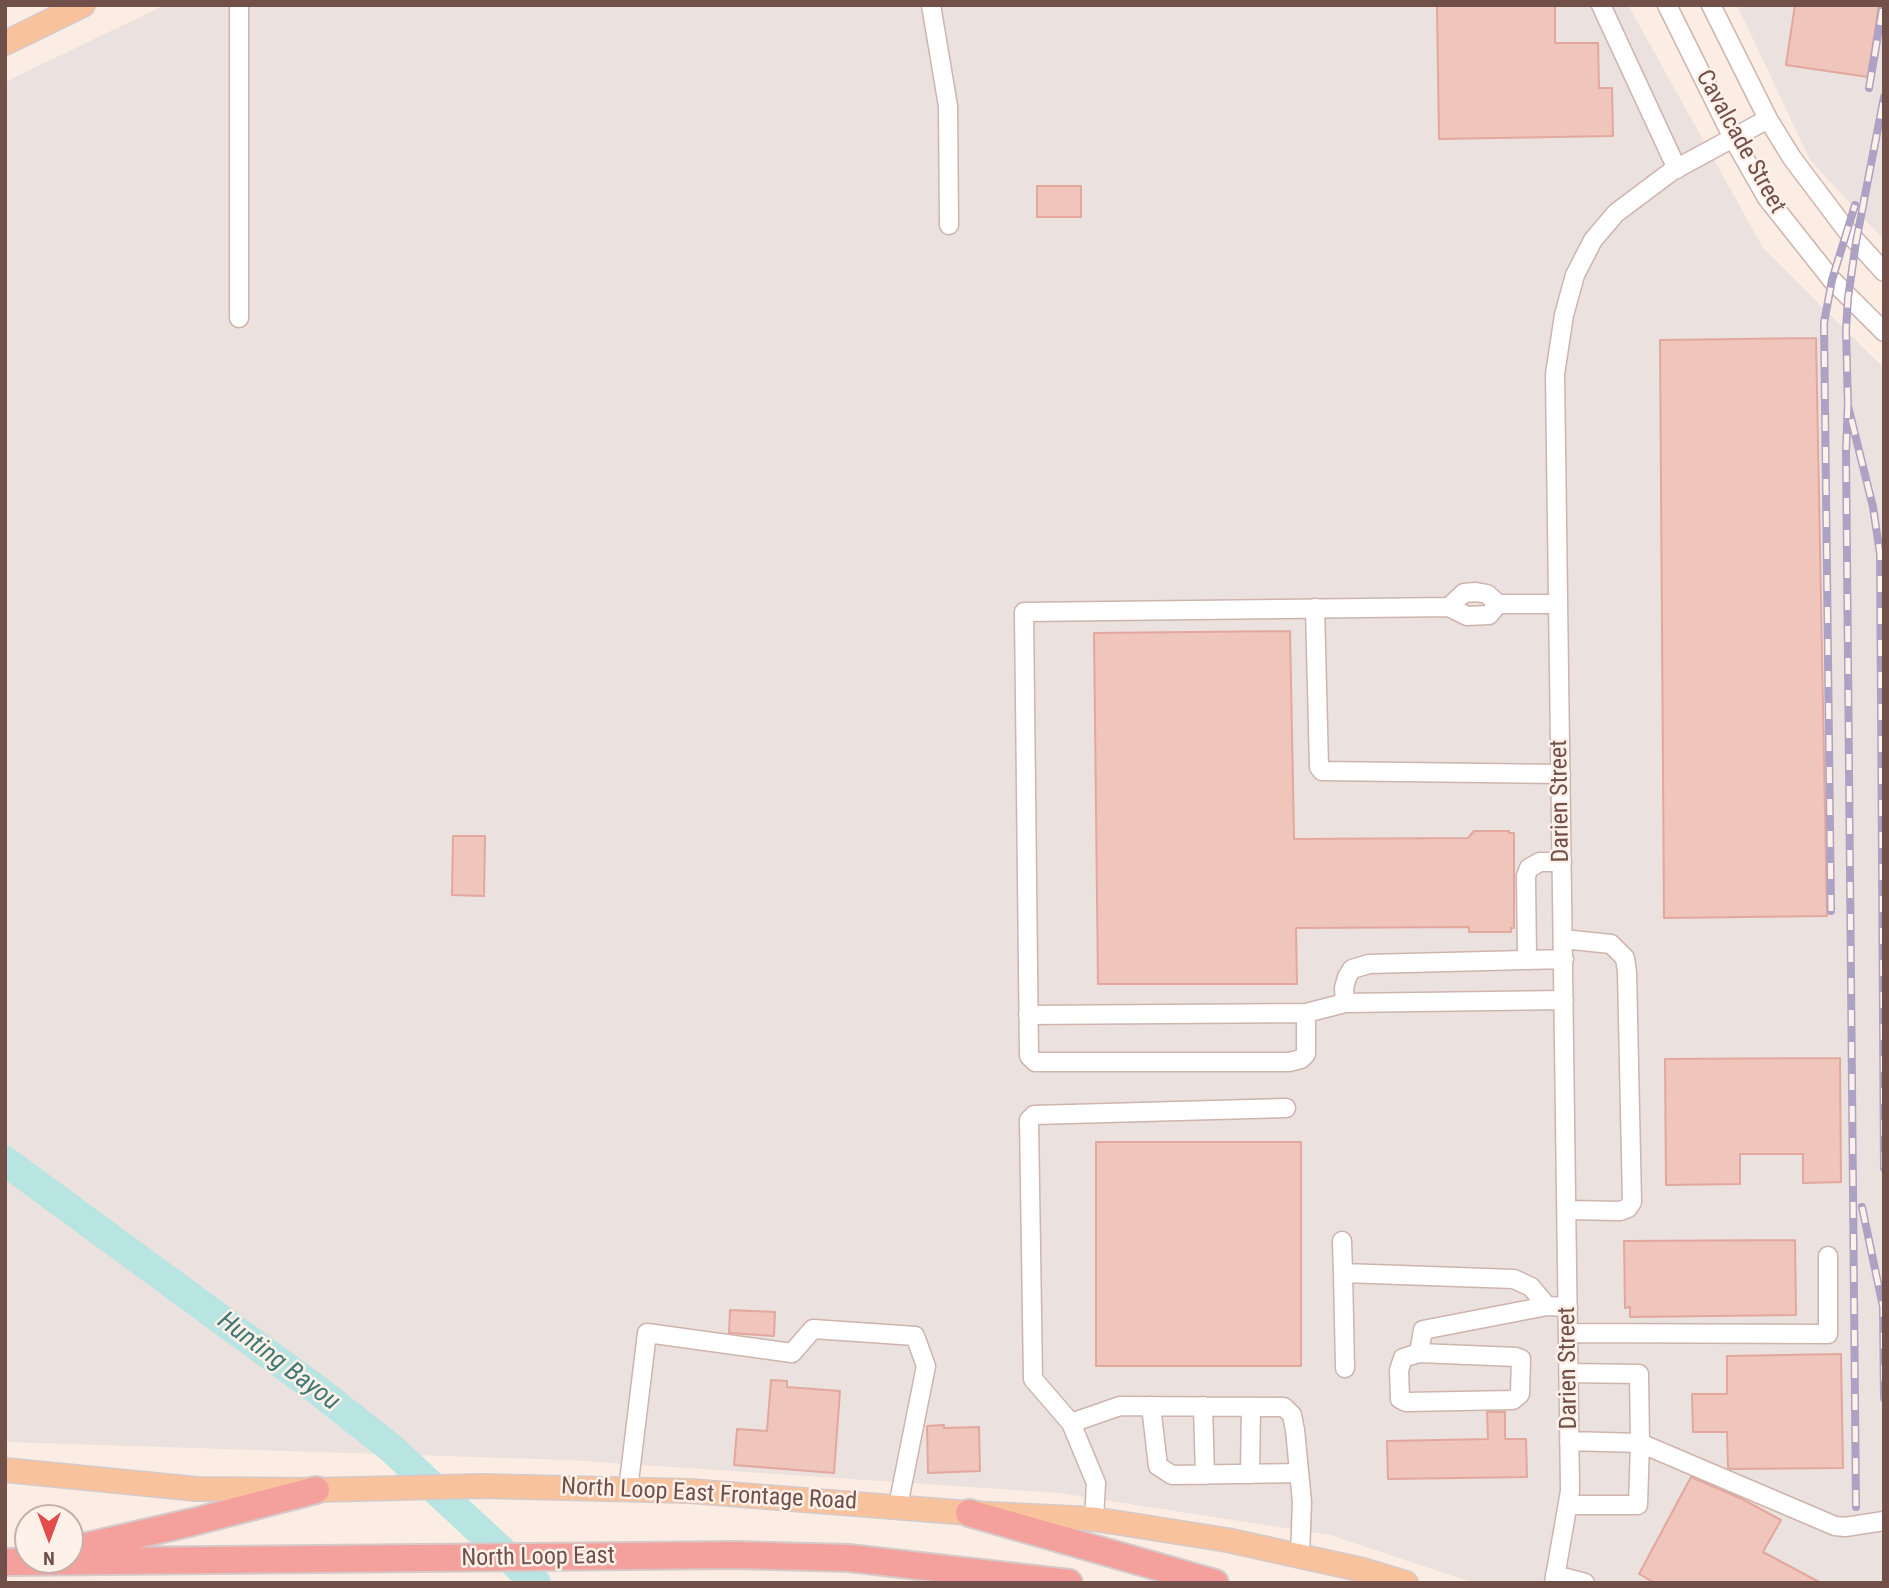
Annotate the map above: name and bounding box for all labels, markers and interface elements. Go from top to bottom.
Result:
street label: Cavalcade Street [1689,65,1791,219]
street label: Darien Street [1546,739,1576,863]
water label: Hunting Bayou [211,1306,345,1418]
street label: Darien Street [1554,1306,1584,1430]
street label: North Loop East Frontage Road [560,1473,858,1517]
north arrow [14,1504,84,1574]
street label: North Loop East [461,1542,615,1574]
text: N [43,1547,55,1570]

